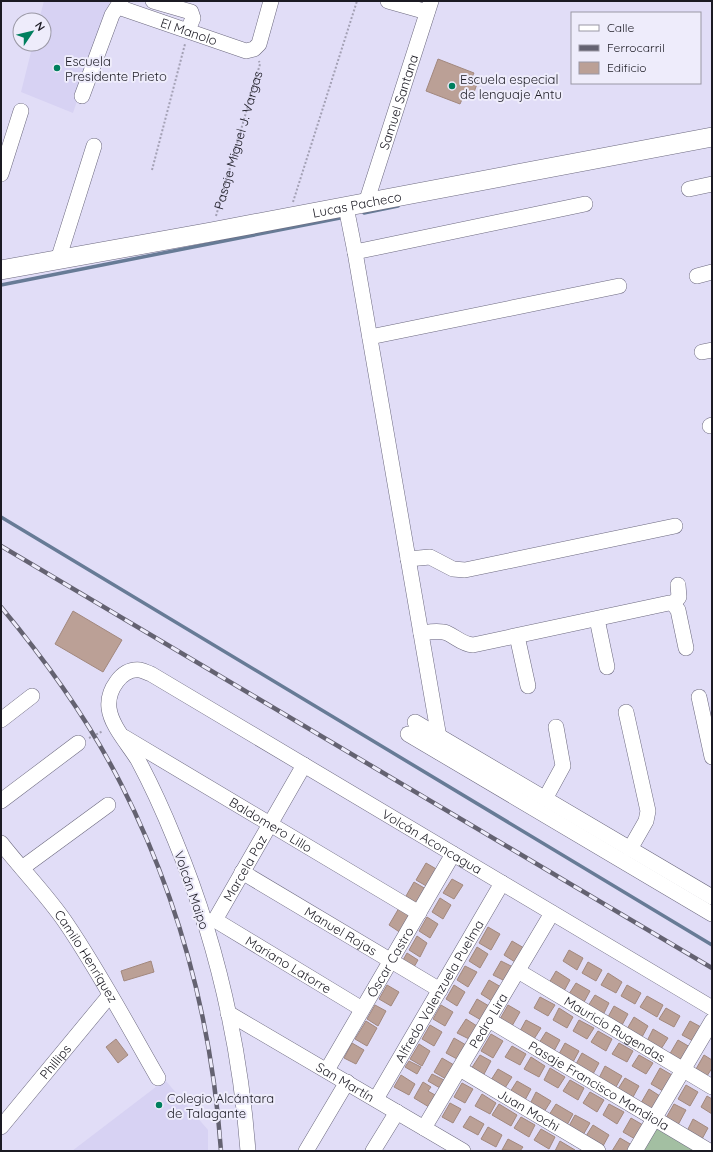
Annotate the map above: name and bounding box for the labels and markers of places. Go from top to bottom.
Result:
place label: Escuela Presidente Prieto [65,53,167,84]
marker: Escuela Presidente Prieto [52,63,62,73]
place label: Escuela especial de lenguaje Antu [460,71,562,102]
marker: Escuela especial de lenguaje Antu [447,81,457,91]
place label: Colegio Alcántara de Talagante [167,1090,274,1121]
marker: Colegio Alcántara de Talagante [154,1100,164,1110]

